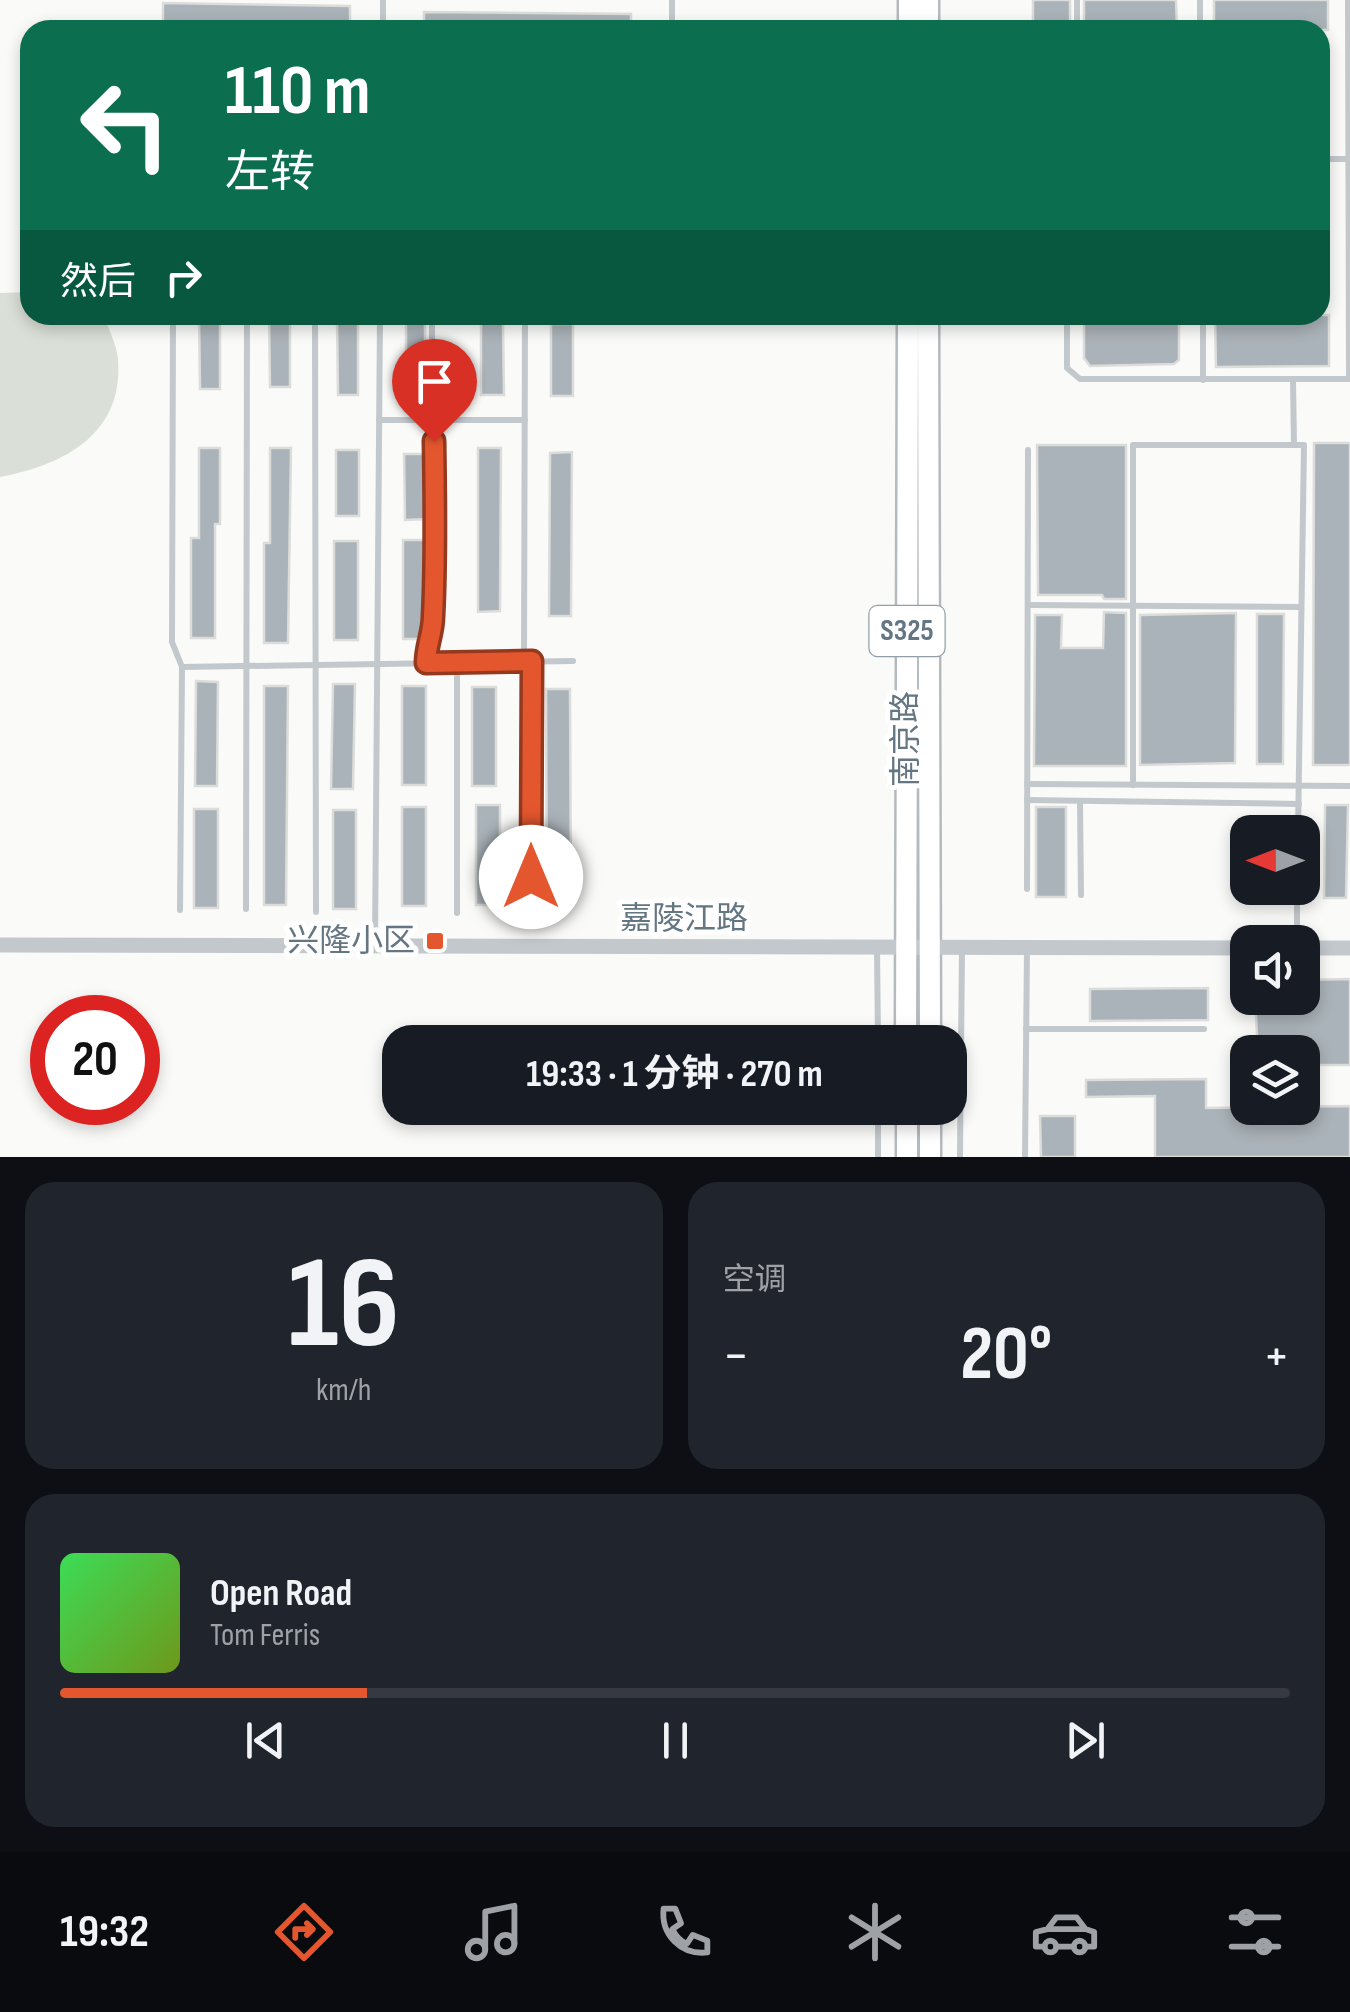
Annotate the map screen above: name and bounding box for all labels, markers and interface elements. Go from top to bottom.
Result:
text: 110 m [225,50,371,134]
icon: left [60,60,190,190]
text: 左转 [225,146,315,201]
icon: right [156,250,211,305]
text: 然后 [60,260,136,305]
pin [392,339,477,442]
icon: arrive [407,354,462,409]
road number: S325 [870,606,944,656]
street label: 南京路 [887,691,926,787]
north arrow [1230,815,1320,905]
map controls [1230,815,1320,1125]
position arrow [479,825,583,929]
street label: 嘉陵江路 [620,900,748,939]
place label: 兴隆小区 [287,922,415,961]
button: sound [1230,925,1320,1015]
marker: 兴隆小区 [424,930,446,952]
speed limit sign: 20 [30,995,160,1125]
button: layers [1230,1035,1320,1125]
text: 19:33 · 1 分钟 · 270 m [526,1052,823,1097]
text: 16 [288,1228,400,1384]
text: 空调 [723,1261,787,1300]
text: 20° [960,1310,1052,1401]
text: − [723,1323,749,1390]
text: + [1263,1323,1290,1390]
text: km/h [316,1371,371,1410]
text: Open Road [210,1571,352,1616]
text: Tom Ferris [210,1616,320,1655]
icon: previous [238,1713,293,1768]
icon: pause [648,1713,703,1768]
icon: next [1058,1713,1113,1768]
icon: directions [269,1897,339,1967]
icon: music [459,1897,529,1967]
icon: phone [649,1897,719,1967]
icon: climate [840,1897,910,1967]
icon: car [1030,1897,1100,1967]
icon: filters [1220,1897,1290,1967]
text: 19:32 [60,1905,149,1960]

